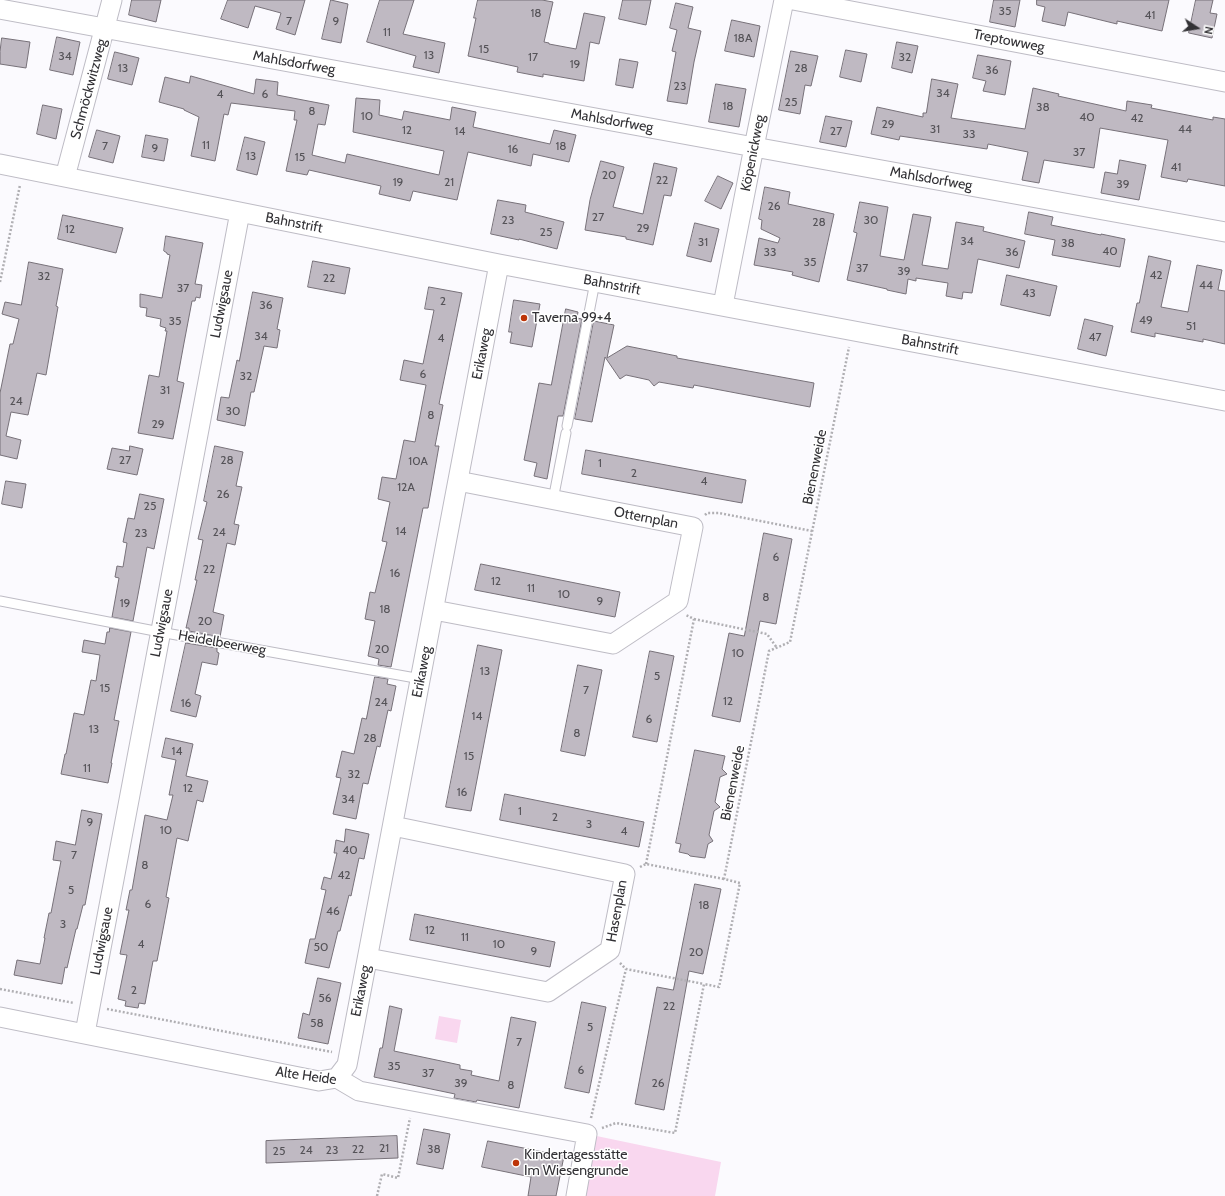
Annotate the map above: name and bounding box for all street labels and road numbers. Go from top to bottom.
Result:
street label: Treptowweg [972,26,1046,56]
street label: Schmöckwitzweg [68,37,110,141]
street label: Mahlsdorfweg [251,47,337,79]
street label: Mahlsdorfweg [569,105,655,137]
street label: Köpenickweg [737,113,769,193]
street label: Mahlsdorfweg [888,163,974,195]
street label: Bahnstrift [264,209,324,237]
street label: Ludwigsaue [207,268,237,340]
street label: Bahnstrift [582,271,642,299]
street label: Erikaweg [469,327,495,381]
street label: Bahnstrift [900,331,960,359]
street label: Bienenweide [799,428,831,506]
street label: Otternplan [612,504,680,532]
street label: Ludwigsaue [147,587,177,659]
street label: Heidelbeerweg [177,627,267,659]
street label: Erikaweg [409,645,435,699]
street label: Bienenweide [717,744,749,822]
street label: Hasenplan [603,879,631,943]
street label: Ludwigsaue [87,905,117,977]
street label: Erikaweg [348,964,374,1018]
street label: Alte Heide [274,1063,338,1089]

